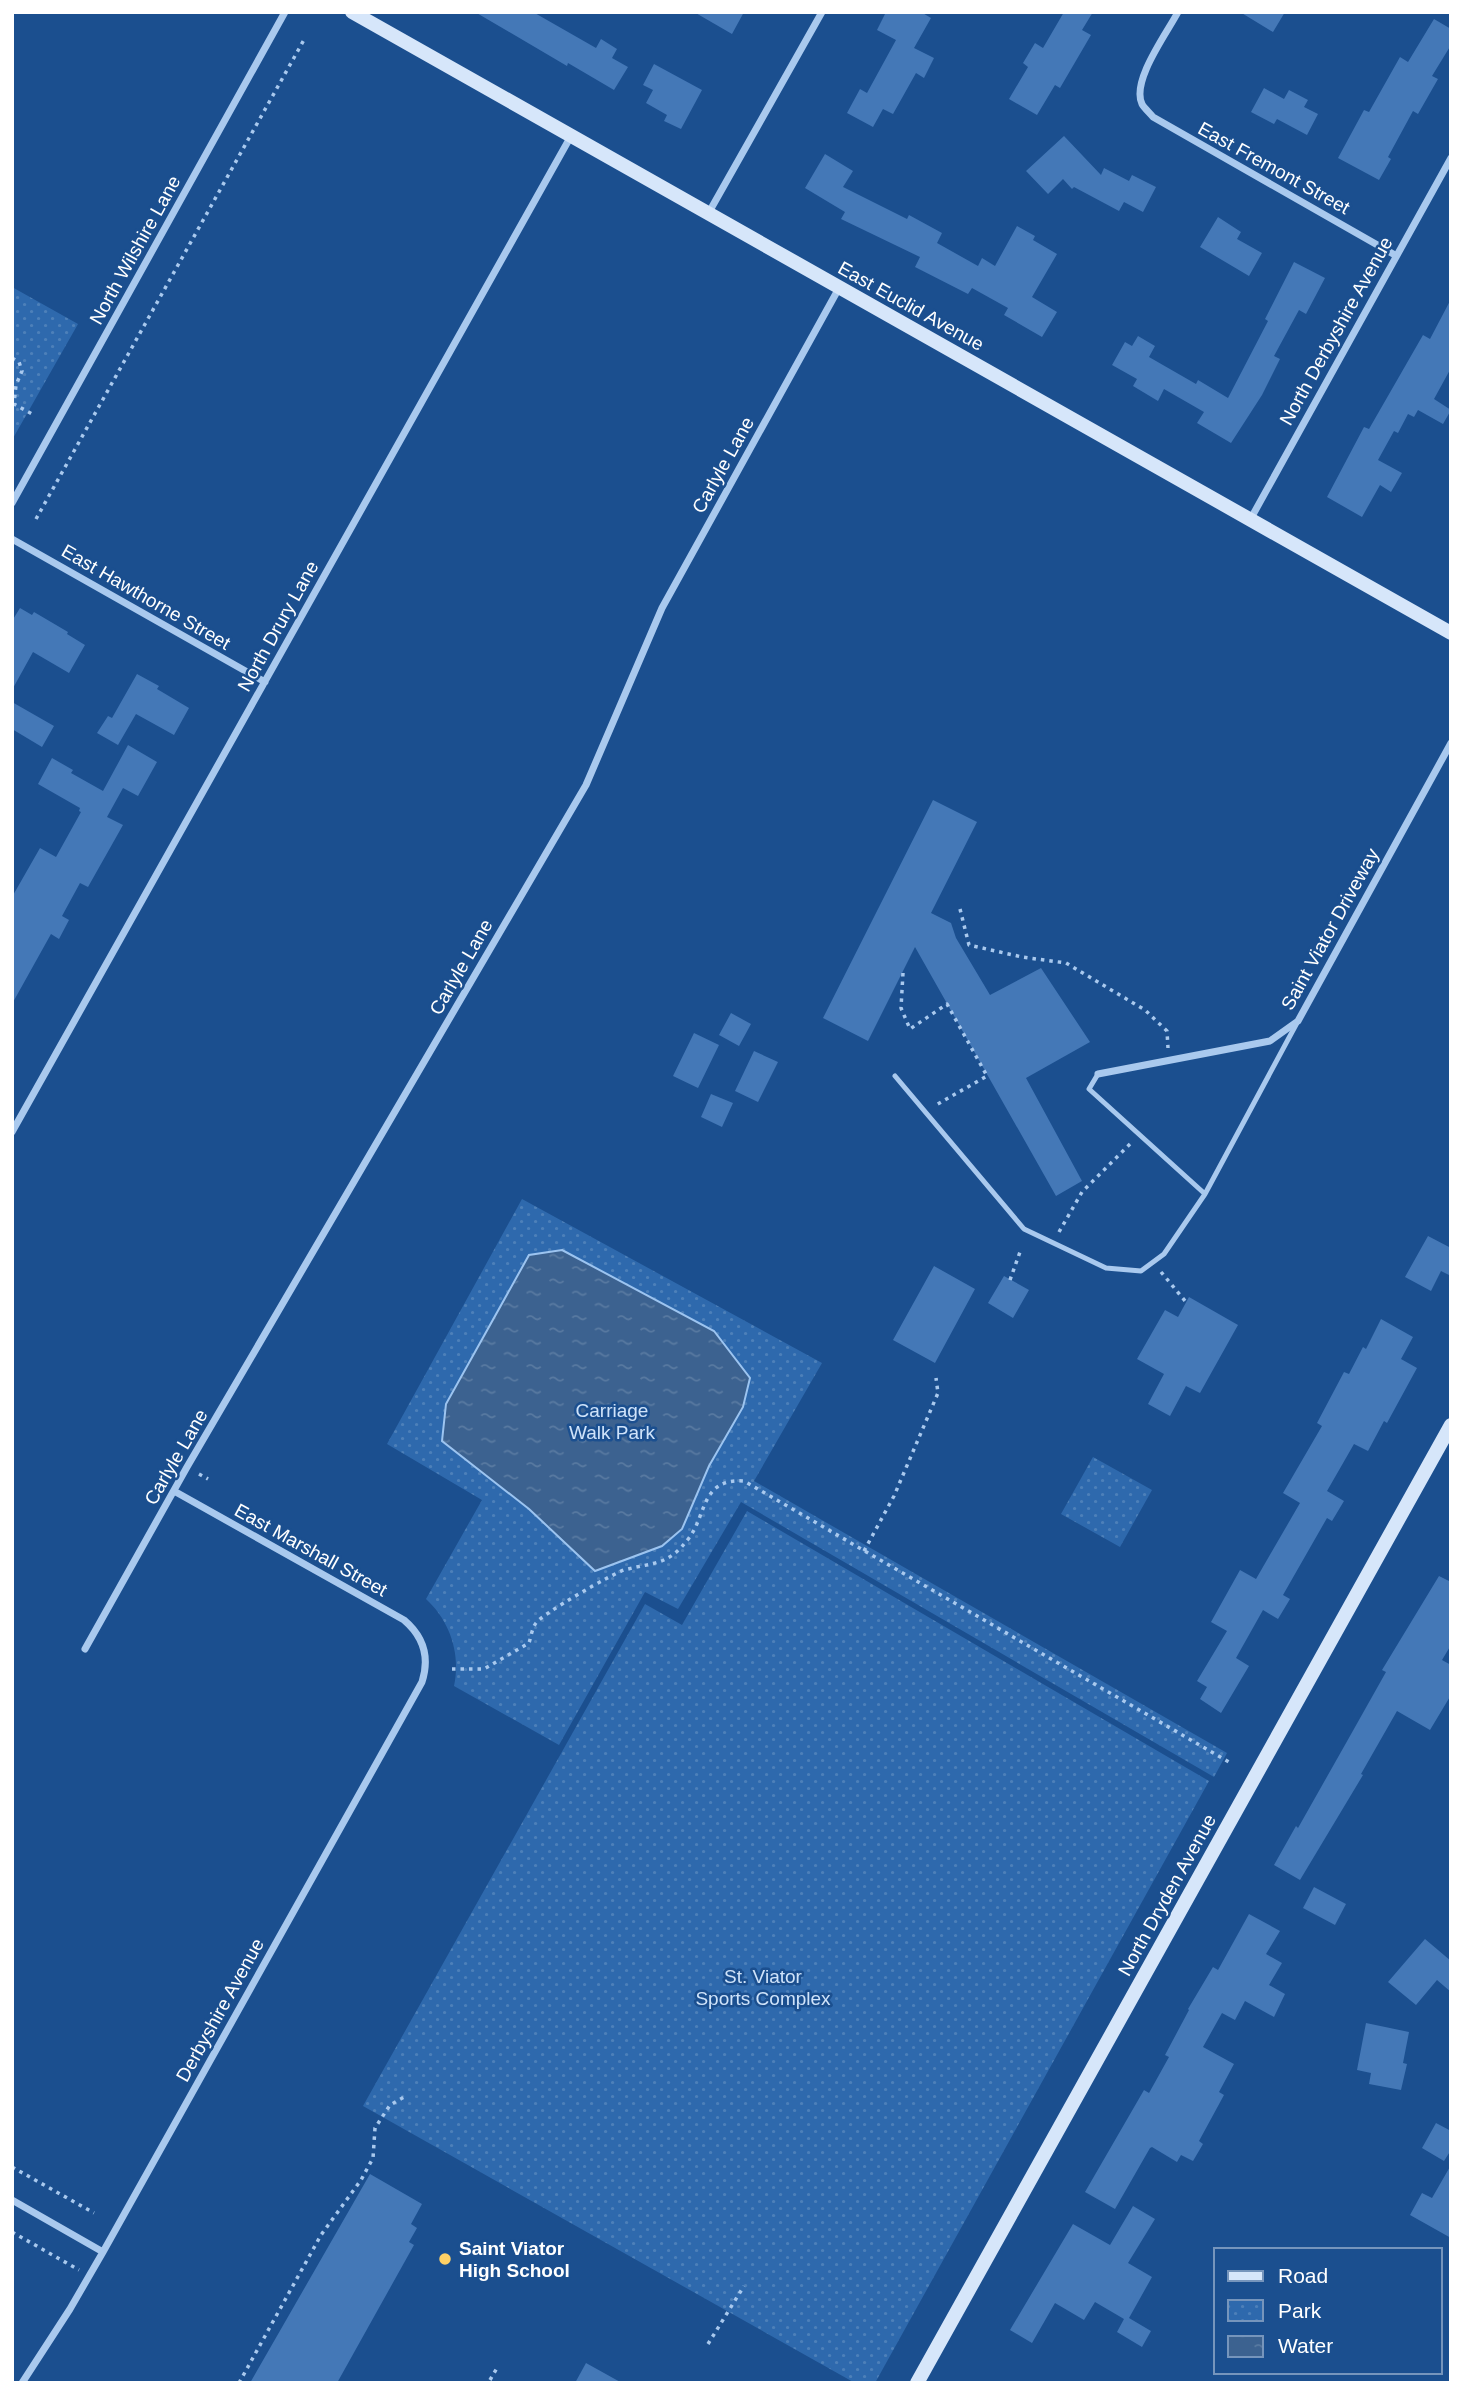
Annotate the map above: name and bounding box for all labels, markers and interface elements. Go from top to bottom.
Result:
street label: East Fremont Street [1195,118,1354,219]
street label: North Wilshire Lane [85,172,185,328]
street label: North Derbyshire Avenue [1275,233,1397,429]
street label: East Euclid Avenue [834,257,988,355]
street label: Carlyle Lane [688,413,758,517]
street label: East Hawthorne Street [58,540,235,654]
street label: North Drury Lane [233,557,323,695]
street label: Saint Viator Driveway [1277,844,1383,1013]
street label: Carlyle Lane [425,916,497,1018]
park label: Carriage Walk Park [569,1400,655,1443]
street label: Carlyle Lane [140,1406,212,1508]
street label: East Marshall Street [231,1499,392,1601]
street label: North Dryden Avenue [1114,1811,1220,1979]
street label: Derbyshire Avenue [172,1935,268,2085]
park label: St. Viator Sports Complex [695,1966,831,2009]
place label: Saint Viator High School [459,2238,570,2281]
legend [1214,2248,1442,2374]
marker: Saint Viator High School [437,2251,453,2267]
text: Road [1278,2264,1328,2287]
text: Park [1278,2299,1322,2322]
text: Water [1278,2334,1333,2357]

